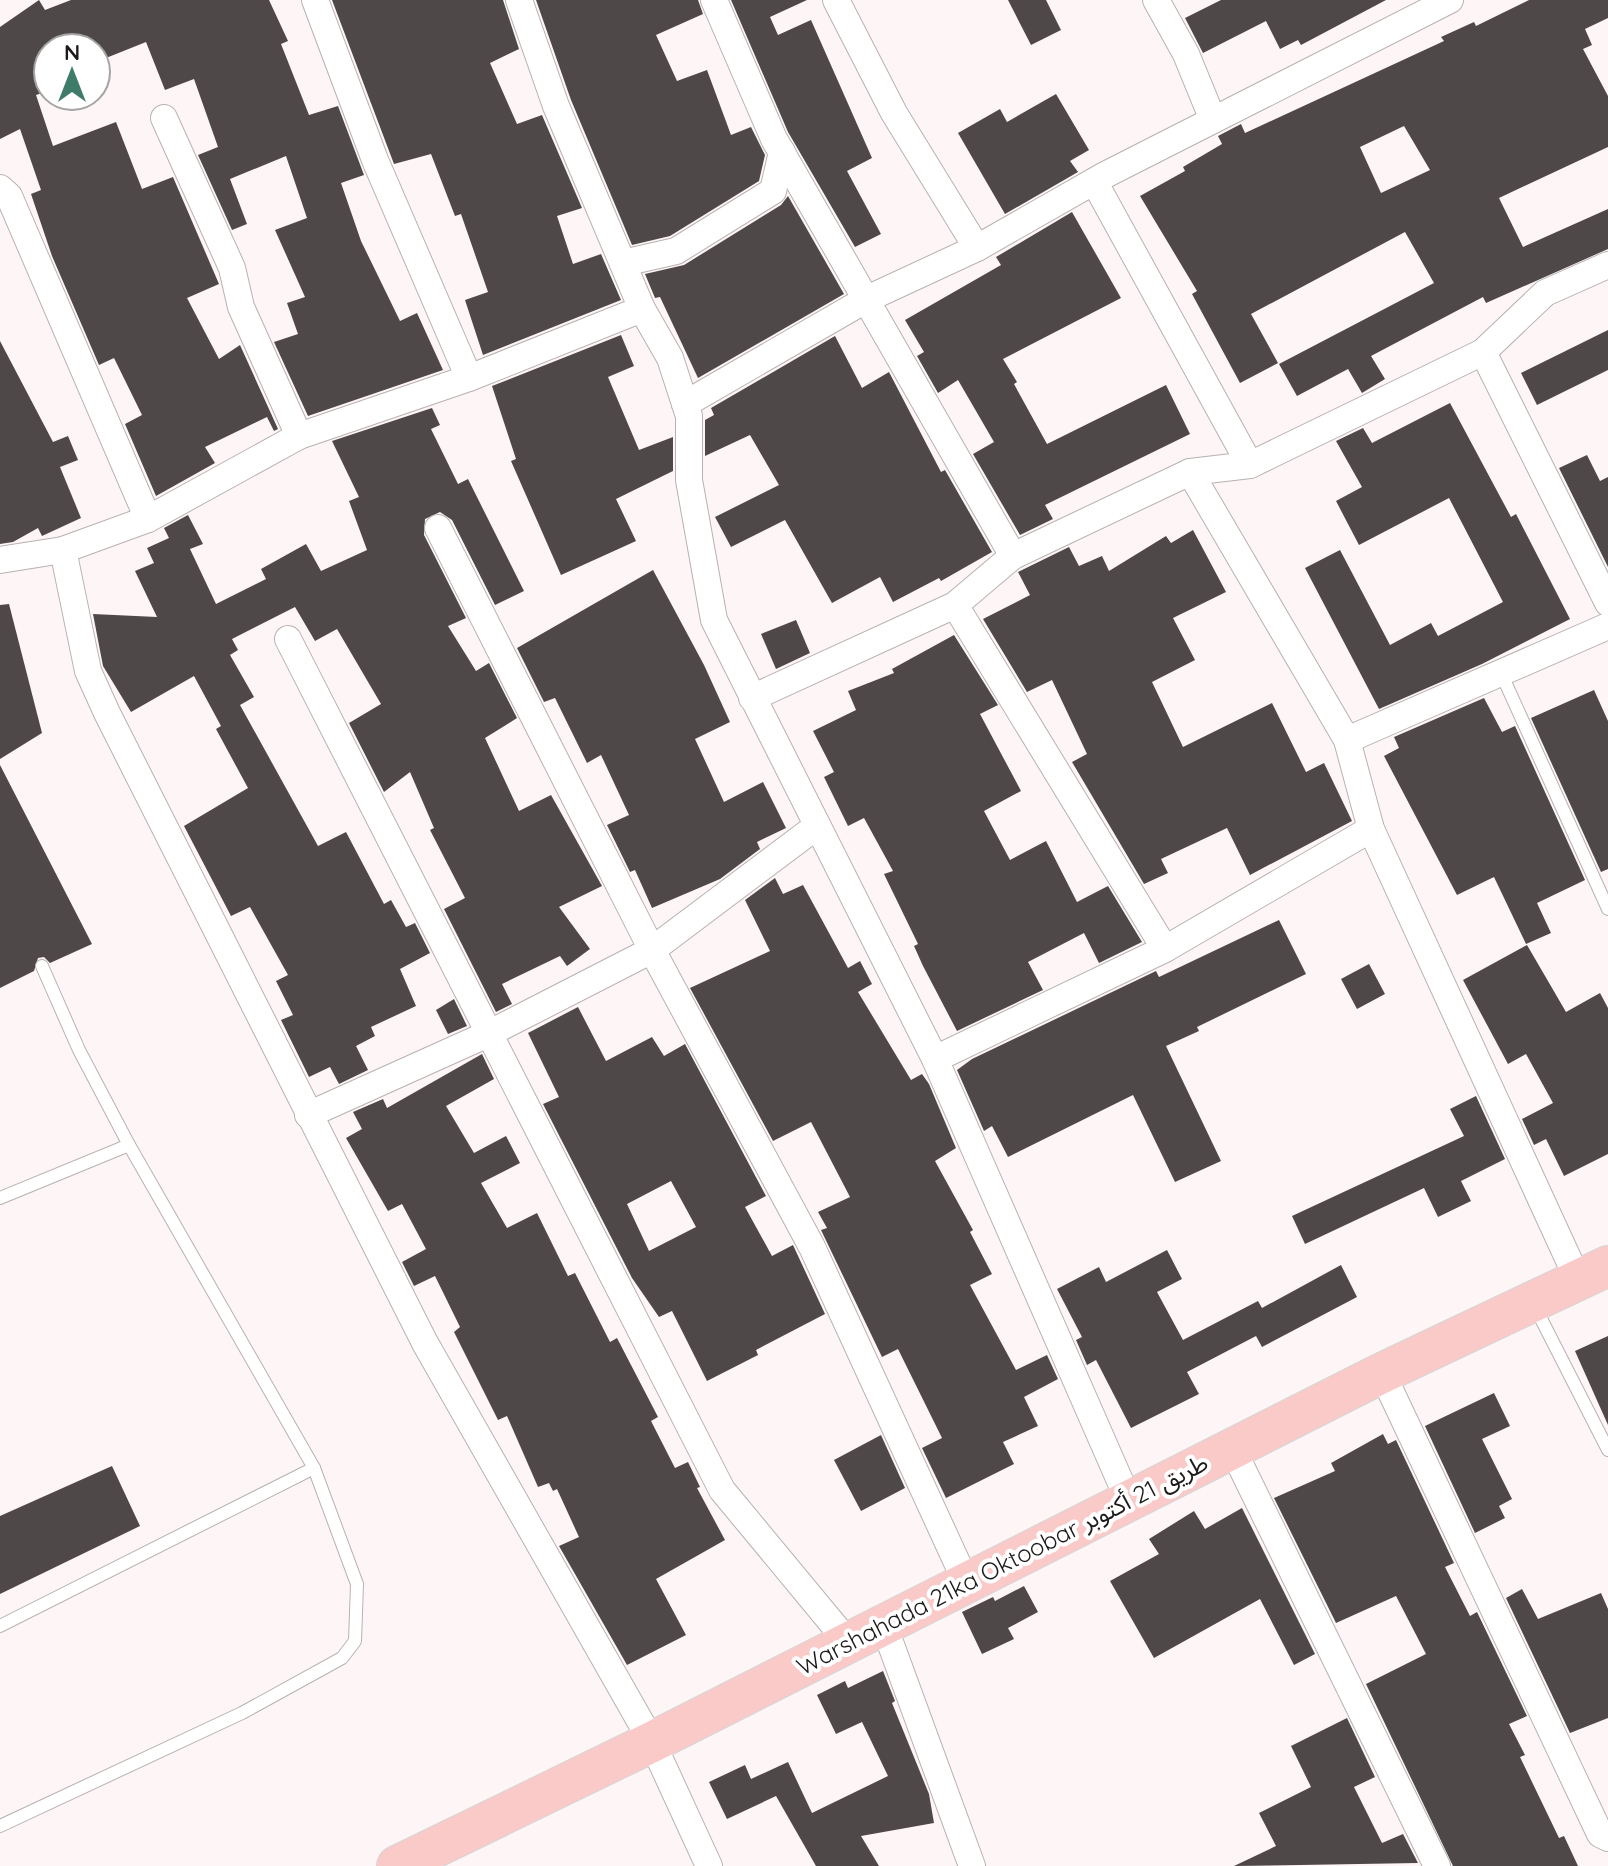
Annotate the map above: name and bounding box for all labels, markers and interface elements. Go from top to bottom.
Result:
north arrow [32,32,112,112]
text: N [64,38,80,66]
street label: Warshahada 21ka Oktoobar طريق 21 أكتوبر [791,1447,1213,1682]

